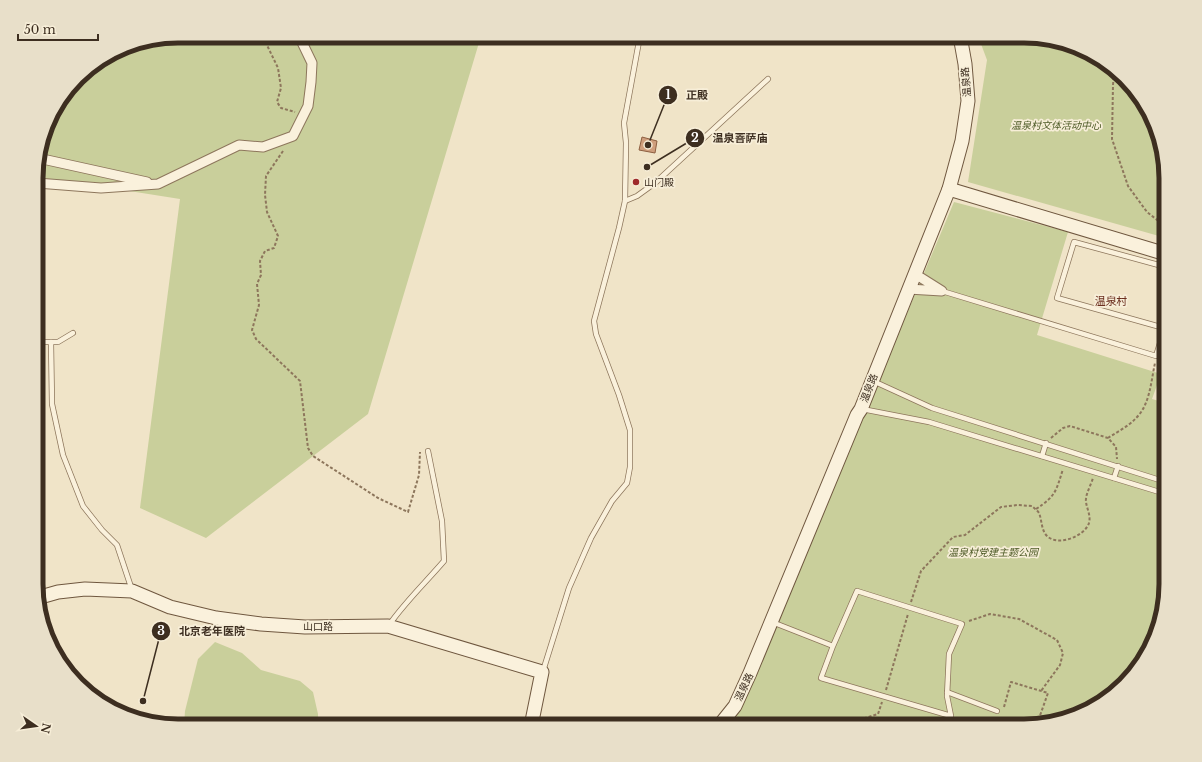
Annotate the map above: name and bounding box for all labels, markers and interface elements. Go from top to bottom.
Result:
scale bar [18,16,98,42]
text: 50 m [24,22,56,37]
street label: 温泉路 [958,66,974,98]
callout: 正殿 [658,83,716,106]
text: 1 [665,87,671,102]
text: 正殿 [686,88,708,102]
park label: 温泉村文体活动中心 [1011,119,1102,132]
callout: 温泉菩萨庙 [685,126,776,149]
text: 2 [691,130,699,145]
text: 温泉菩萨庙 [713,131,768,145]
place label: 山门殿 [644,176,674,189]
marker: 山门殿 [631,177,641,187]
district label: 温泉村 [1095,294,1128,308]
street label: 温泉路 [857,372,881,404]
park label: 温泉村党建主题公园 [948,546,1040,559]
callout: 北京老年医院 [151,620,253,643]
street label: 山口路 [303,620,333,633]
text: 3 [157,623,165,638]
text: 北京老年医院 [179,624,245,638]
street label: 温泉路 [732,671,756,703]
north arrow [16,706,56,746]
text: N [38,722,54,736]

